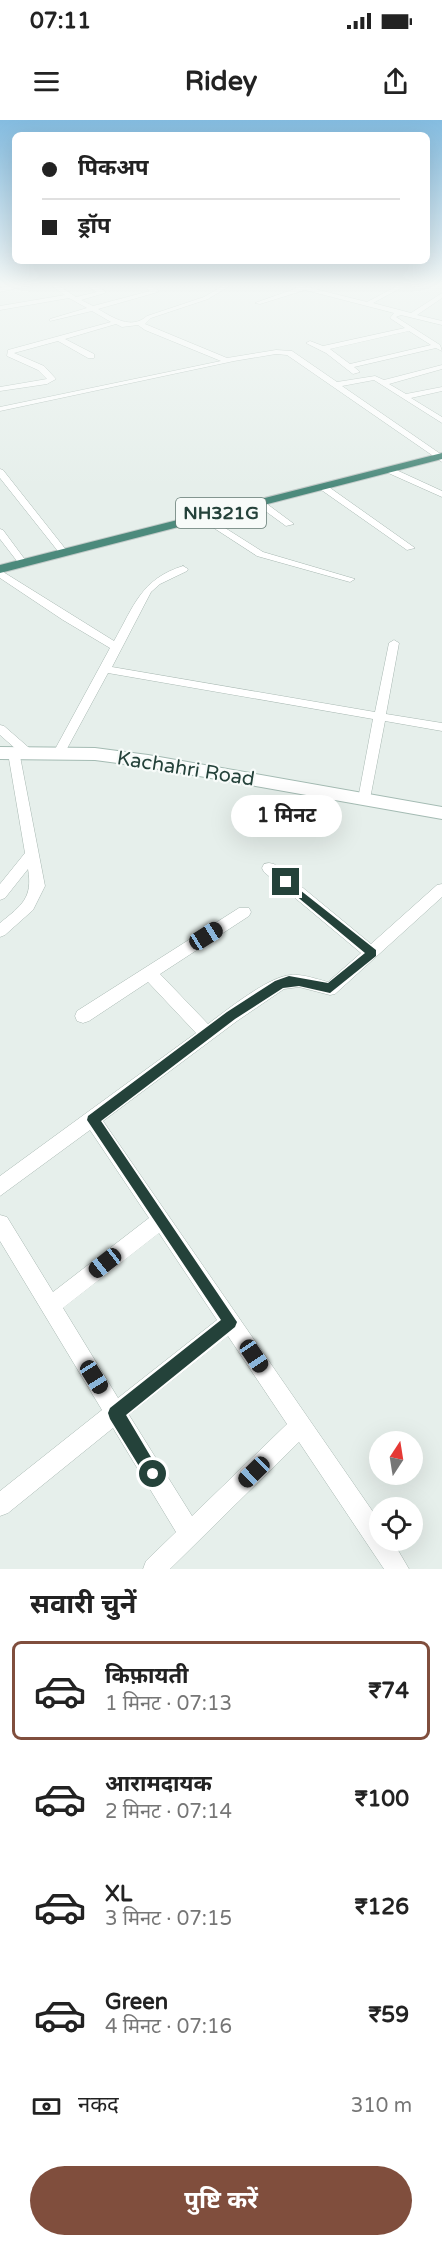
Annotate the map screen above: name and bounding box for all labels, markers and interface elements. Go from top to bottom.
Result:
text: 07:11 [30,8,91,34]
icon: menu [30,65,63,98]
text: Ridey [185,65,257,98]
icon: share [379,65,412,98]
text: पिकअप [78,155,149,181]
text: ड्रॉप [78,213,111,239]
road number: NH321G [176,498,266,528]
street label: Kachahri Road [115,746,256,792]
callout: 1 मिनट [230,795,342,837]
text: 1 मिनट [257,804,316,828]
route end [272,868,299,895]
car [186,919,226,953]
car [85,1245,125,1281]
car [236,1336,272,1376]
car [77,1357,111,1397]
north arrow [369,1431,423,1485]
map controls [369,1431,423,1551]
car [235,1453,273,1491]
route start [139,1460,166,1487]
button: locate [369,1497,423,1551]
text: सवारी चुनें [30,1588,136,1621]
text: किफ़ायती [105,1663,189,1689]
icon: car [33,1664,87,1718]
text: ₹74 [368,1678,409,1704]
text: 1 मिनट · 07:13 [105,1692,232,1716]
text: आरामदायक [105,1771,212,1797]
icon: car [33,1772,87,1826]
text: ₹100 [355,1786,409,1812]
text: 2 मिनट · 07:14 [105,1800,232,1824]
icon: car [33,1880,87,1934]
text: XL [105,1881,132,1907]
text: ₹126 [355,1894,409,1920]
text: 3 मिनट · 07:15 [105,1907,232,1931]
icon: car [33,1988,87,2042]
text: Green [105,1989,168,2015]
text: ₹59 [368,2002,409,2028]
text: 4 मिनट · 07:16 [105,2015,232,2039]
icon: cash [30,2090,63,2123]
text: नकद [78,2092,119,2118]
text: 310 m [351,2094,412,2118]
button: पुष्टि करें [30,2166,412,2235]

